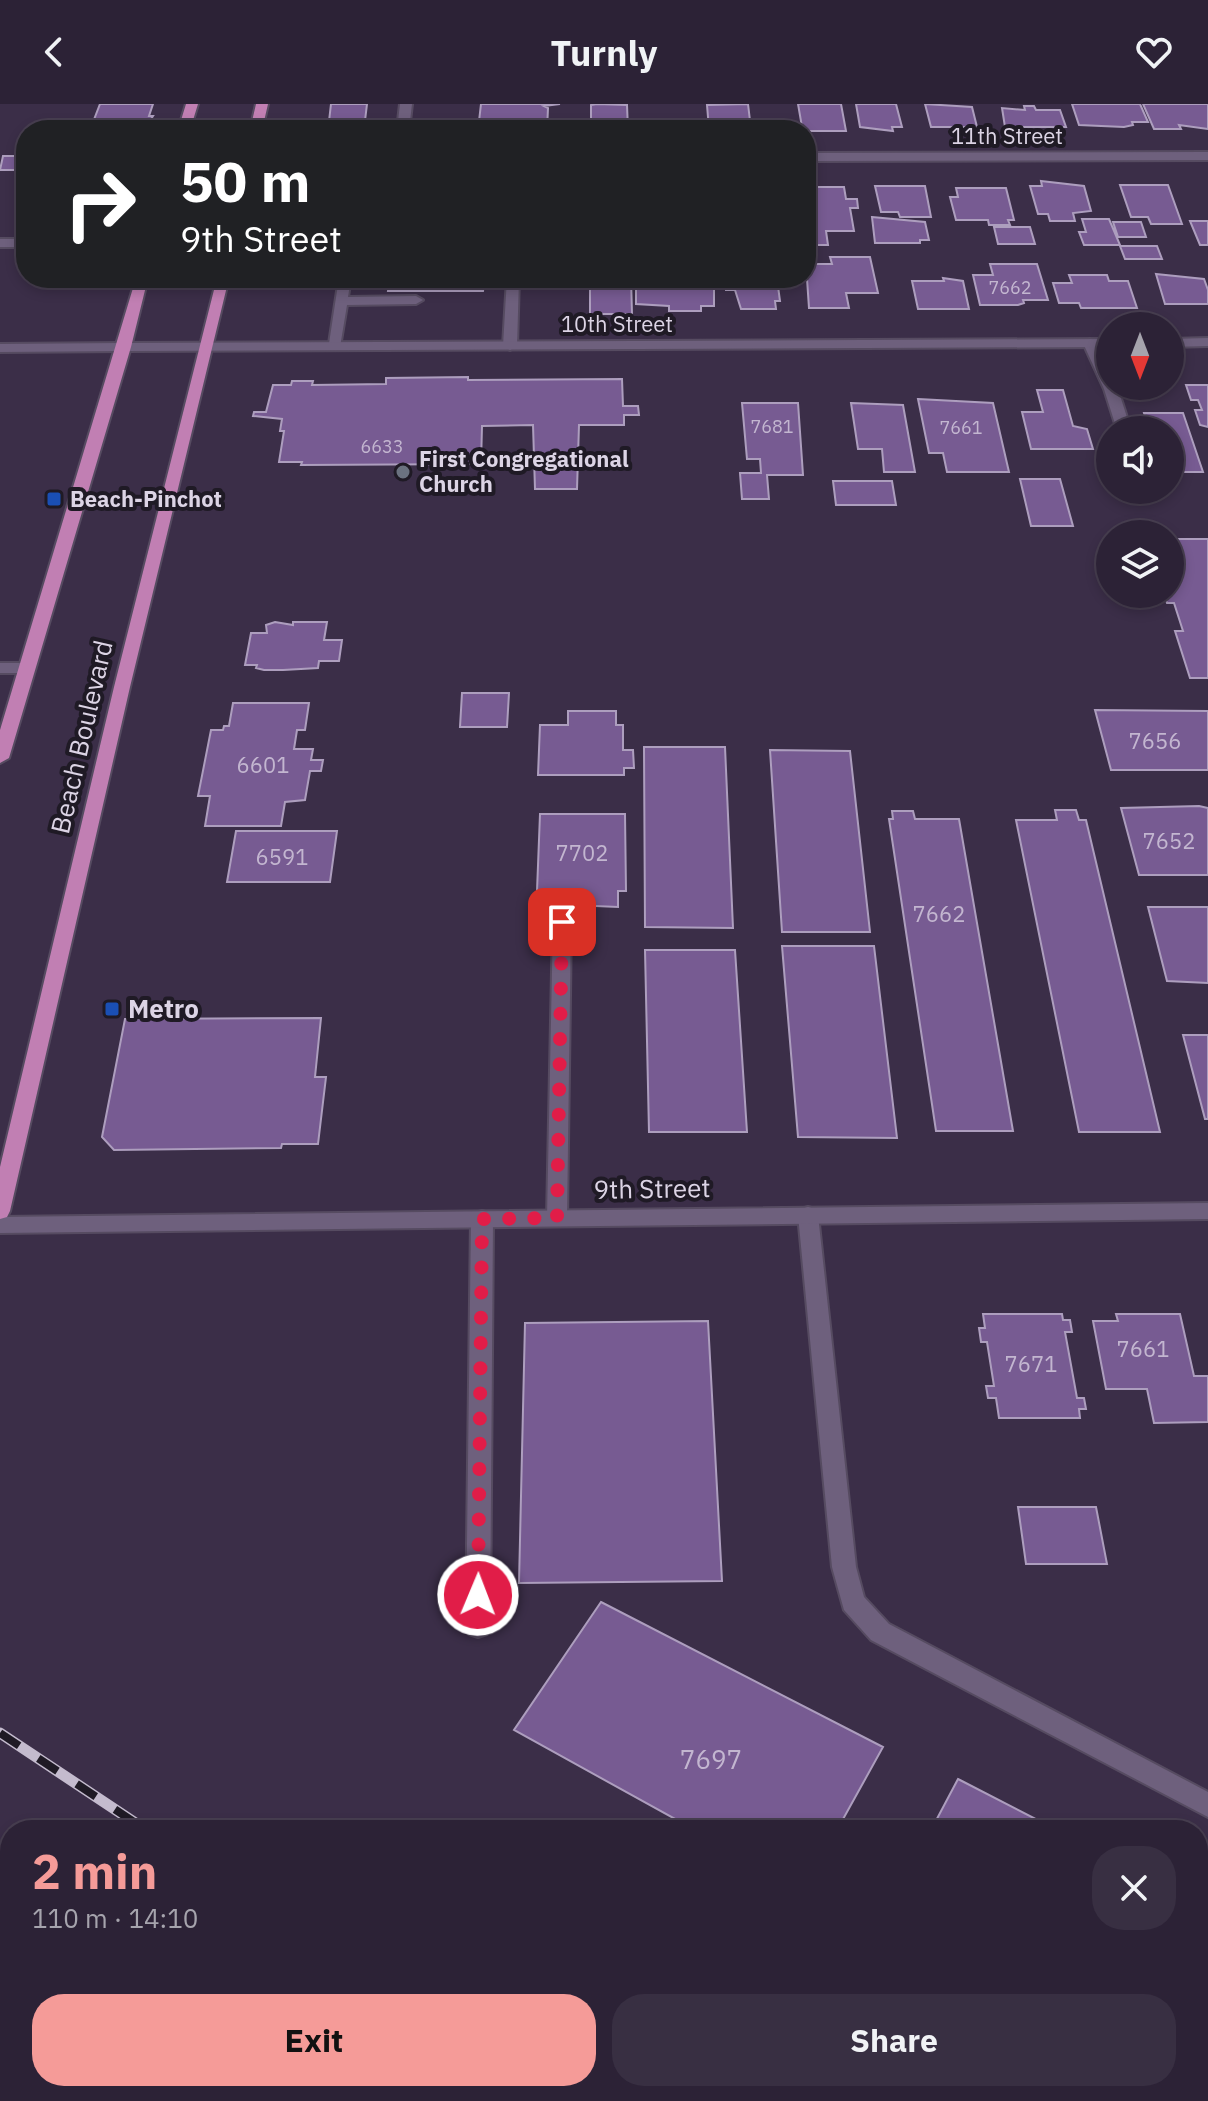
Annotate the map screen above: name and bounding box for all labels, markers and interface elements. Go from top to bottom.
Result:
text: Turnly [551,29,657,76]
icon: back [32,30,76,74]
icon: heart [1132,30,1176,74]
street label: 11th Street [951,121,1063,150]
text: 50 m [180,145,310,217]
icon: right [48,152,152,256]
text: 9th Street [180,215,342,262]
house number: 7662 [988,276,1032,299]
street label: 10th Street [561,309,673,338]
north arrow [1096,312,1184,400]
map controls [1096,312,1184,608]
house number: 7681 [750,415,794,438]
house number: 7661 [939,416,983,439]
button: sound [1096,416,1184,504]
house number: 6633 [360,435,404,458]
place label: First Congregational Church [419,444,629,498]
marker: First Congregational Church [394,463,412,481]
place label: Beach-Pinchot [70,484,222,513]
marker: Beach-Pinchot [45,490,63,508]
button: layers [1096,520,1184,608]
street label: Beach Boulevard [42,637,120,837]
house number: 7656 [1129,726,1181,755]
house number: 6601 [237,750,289,779]
house number: 7652 [1143,826,1195,855]
house number: 7702 [556,838,608,867]
house number: 6591 [256,842,308,871]
pin [528,888,596,956]
house number: 7662 [913,899,965,928]
icon: arrive [540,900,584,944]
place label: Metro [128,991,199,1025]
marker: Metro [103,1000,121,1018]
street label: 9th Street [593,1170,711,1206]
house number: 7661 [1117,1334,1169,1363]
house number: 7671 [1005,1349,1057,1378]
position arrow [436,1553,520,1637]
house number: 7697 [680,1742,742,1776]
text: 2 min [32,1840,157,1902]
button: close [1092,1846,1176,1930]
text: 110 m · 14:10 [32,1901,198,1935]
button: Exit [32,1994,596,2086]
button: Share [612,1994,1176,2086]

